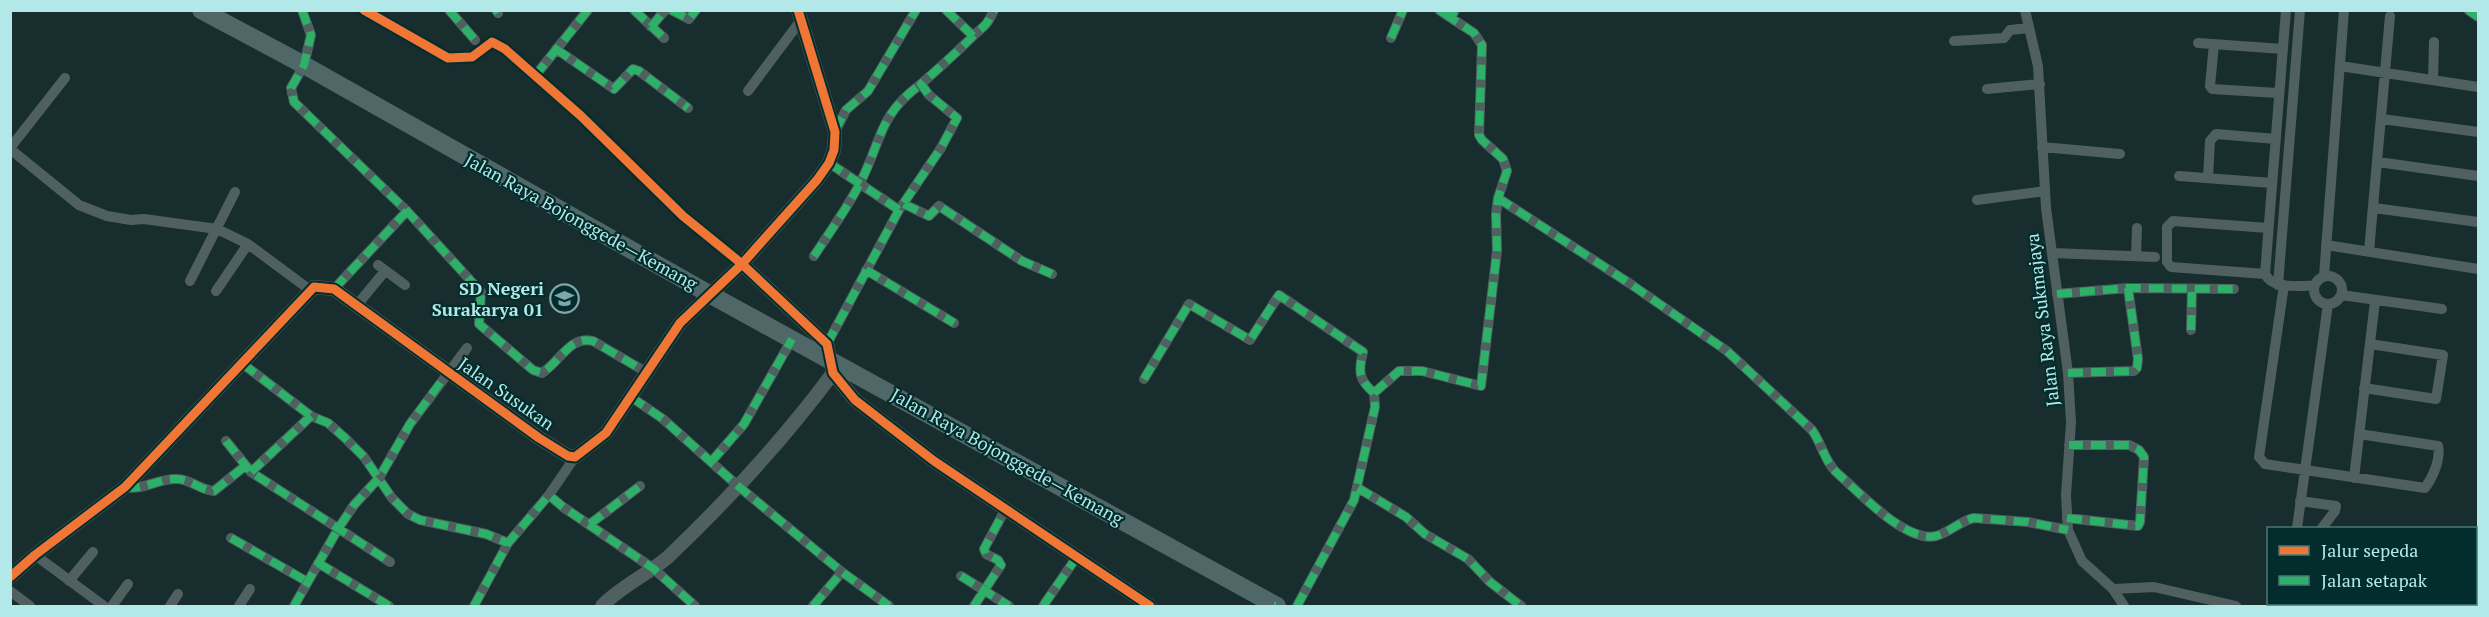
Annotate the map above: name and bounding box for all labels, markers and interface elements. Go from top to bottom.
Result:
street label: Jalan Raya Bojonggede—Kemang [461,147,702,295]
street label: Jalan Raya Sukmajaya [2019,232,2065,408]
place label: SD Negeri Surakarya 01 [432,276,544,321]
school or university icon: SD Negeri Surakarya 01 [549,283,581,315]
street label: Jalan Susukan [454,351,560,435]
street label: Jalan Raya Bojonggede—Kemang [887,382,1128,530]
legend [2267,527,2477,605]
text: Jalur sepeda [2321,538,2418,562]
text: Jalan setapak [2321,568,2428,592]

